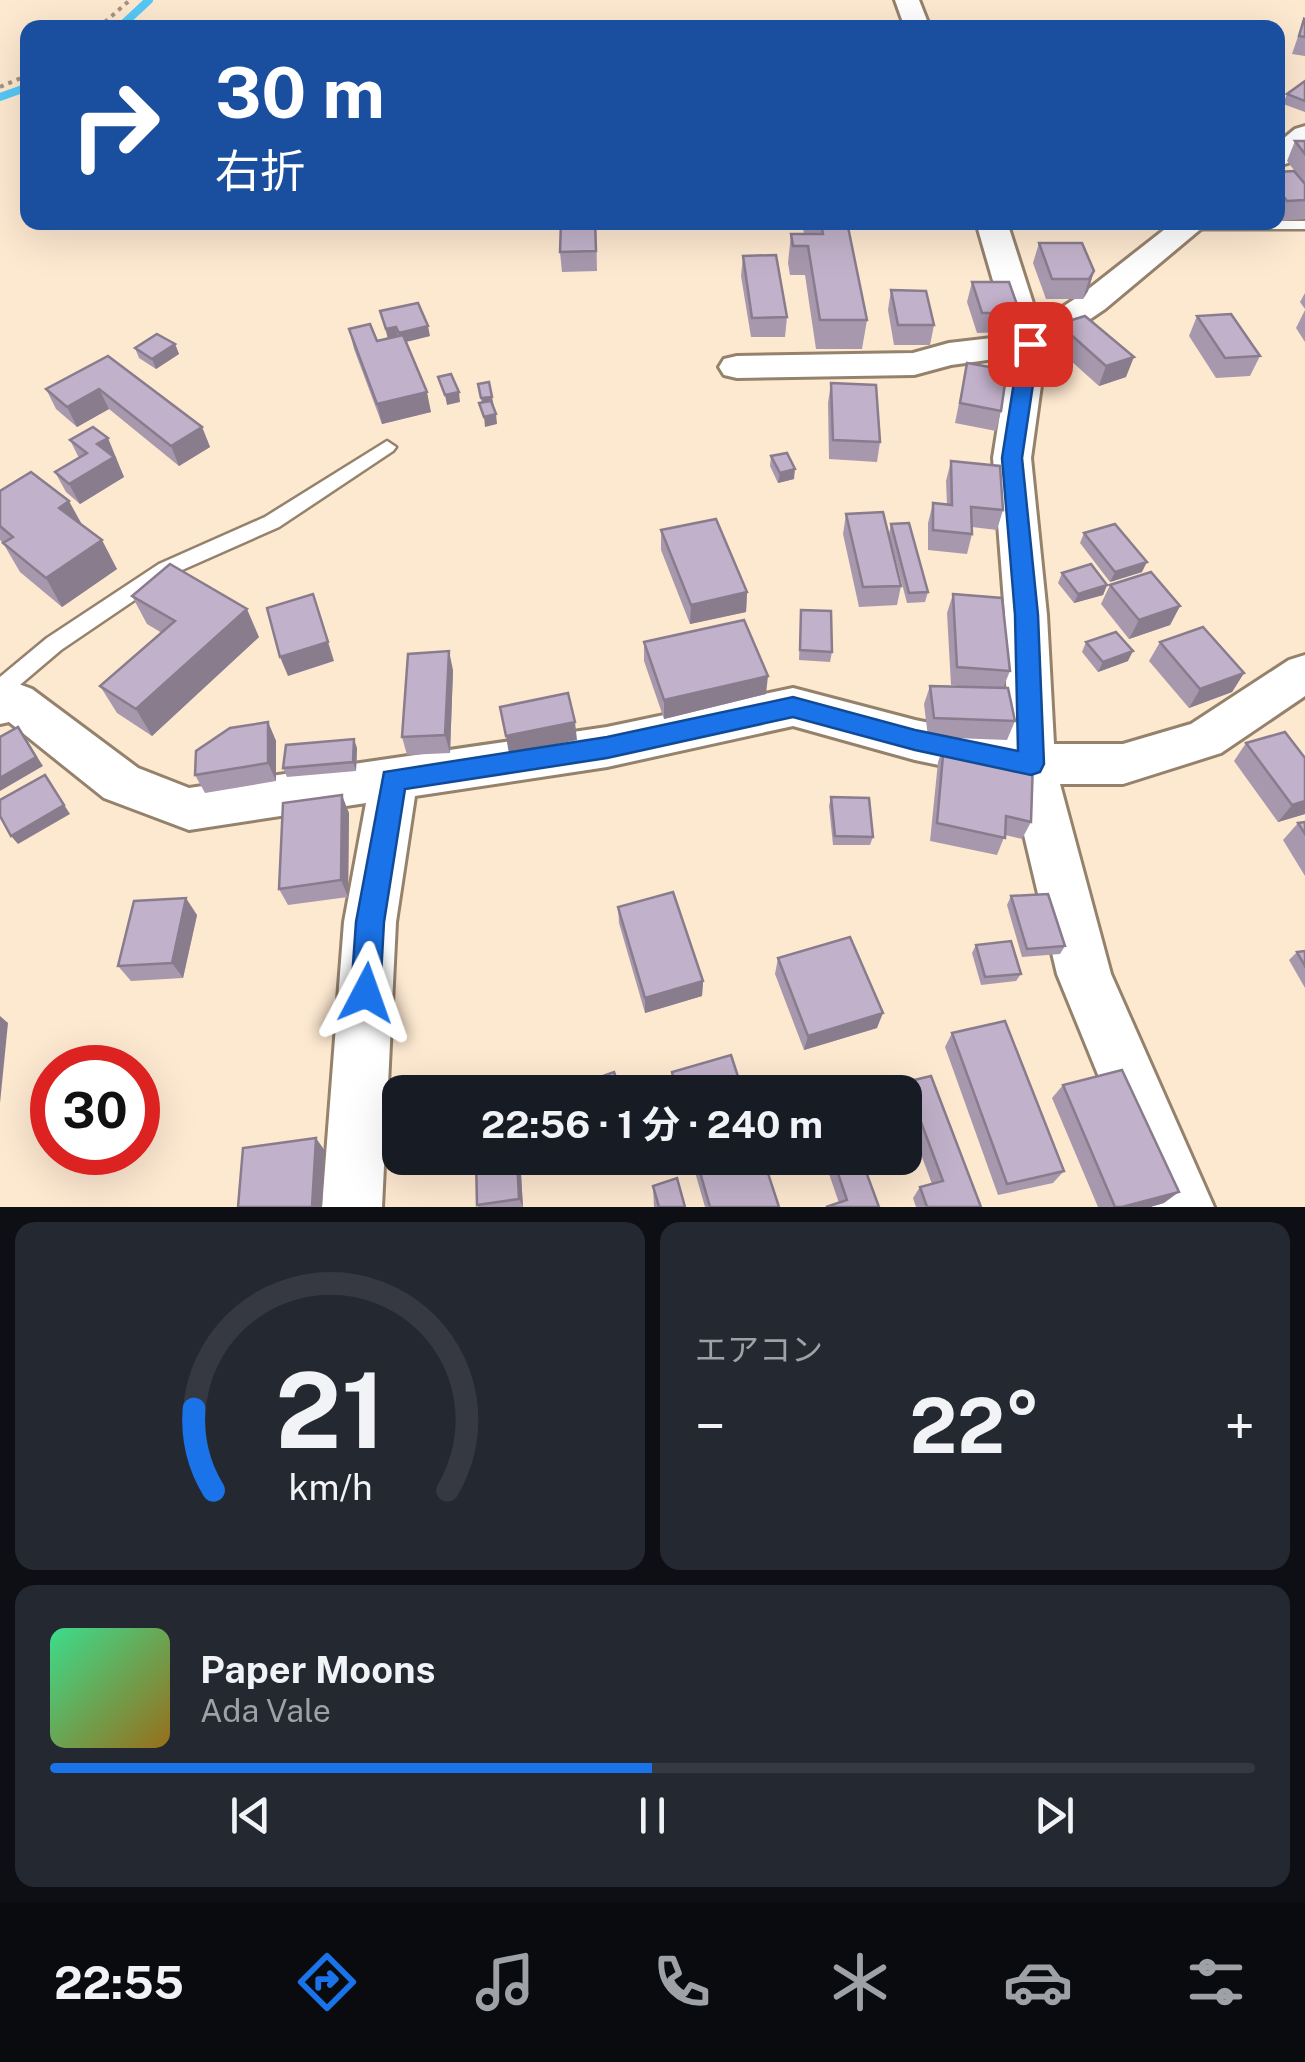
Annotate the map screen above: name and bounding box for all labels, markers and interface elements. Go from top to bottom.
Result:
text: 30 m [215,51,385,134]
icon: right [50,60,180,190]
text: 右折 [215,144,305,197]
pin [988,302,1073,387]
icon: arrive [1003,317,1058,372]
position arrow [314,941,418,1045]
speed limit sign: 30 [30,1045,160,1175]
text: 22:56 · 1 分 · 240 m [481,1102,823,1147]
text: エアコン [695,1331,823,1368]
text: 21 [275,1349,385,1471]
text: 22° [910,1382,1040,1470]
text: − [695,1394,726,1458]
text: + [1225,1394,1255,1458]
text: km/h [288,1466,372,1508]
text: Paper Moons [200,1647,435,1692]
text: Ada Vale [200,1692,331,1729]
icon: previous [223,1788,278,1843]
icon: pause [625,1788,680,1843]
icon: next [1027,1788,1082,1843]
icon: directions [292,1947,362,2017]
icon: music [470,1947,540,2017]
icon: phone [647,1947,717,2017]
icon: climate [825,1947,895,2017]
icon: car [1003,1947,1073,2017]
icon: filters [1181,1947,1251,2017]
text: 22:55 [54,1956,184,2009]

